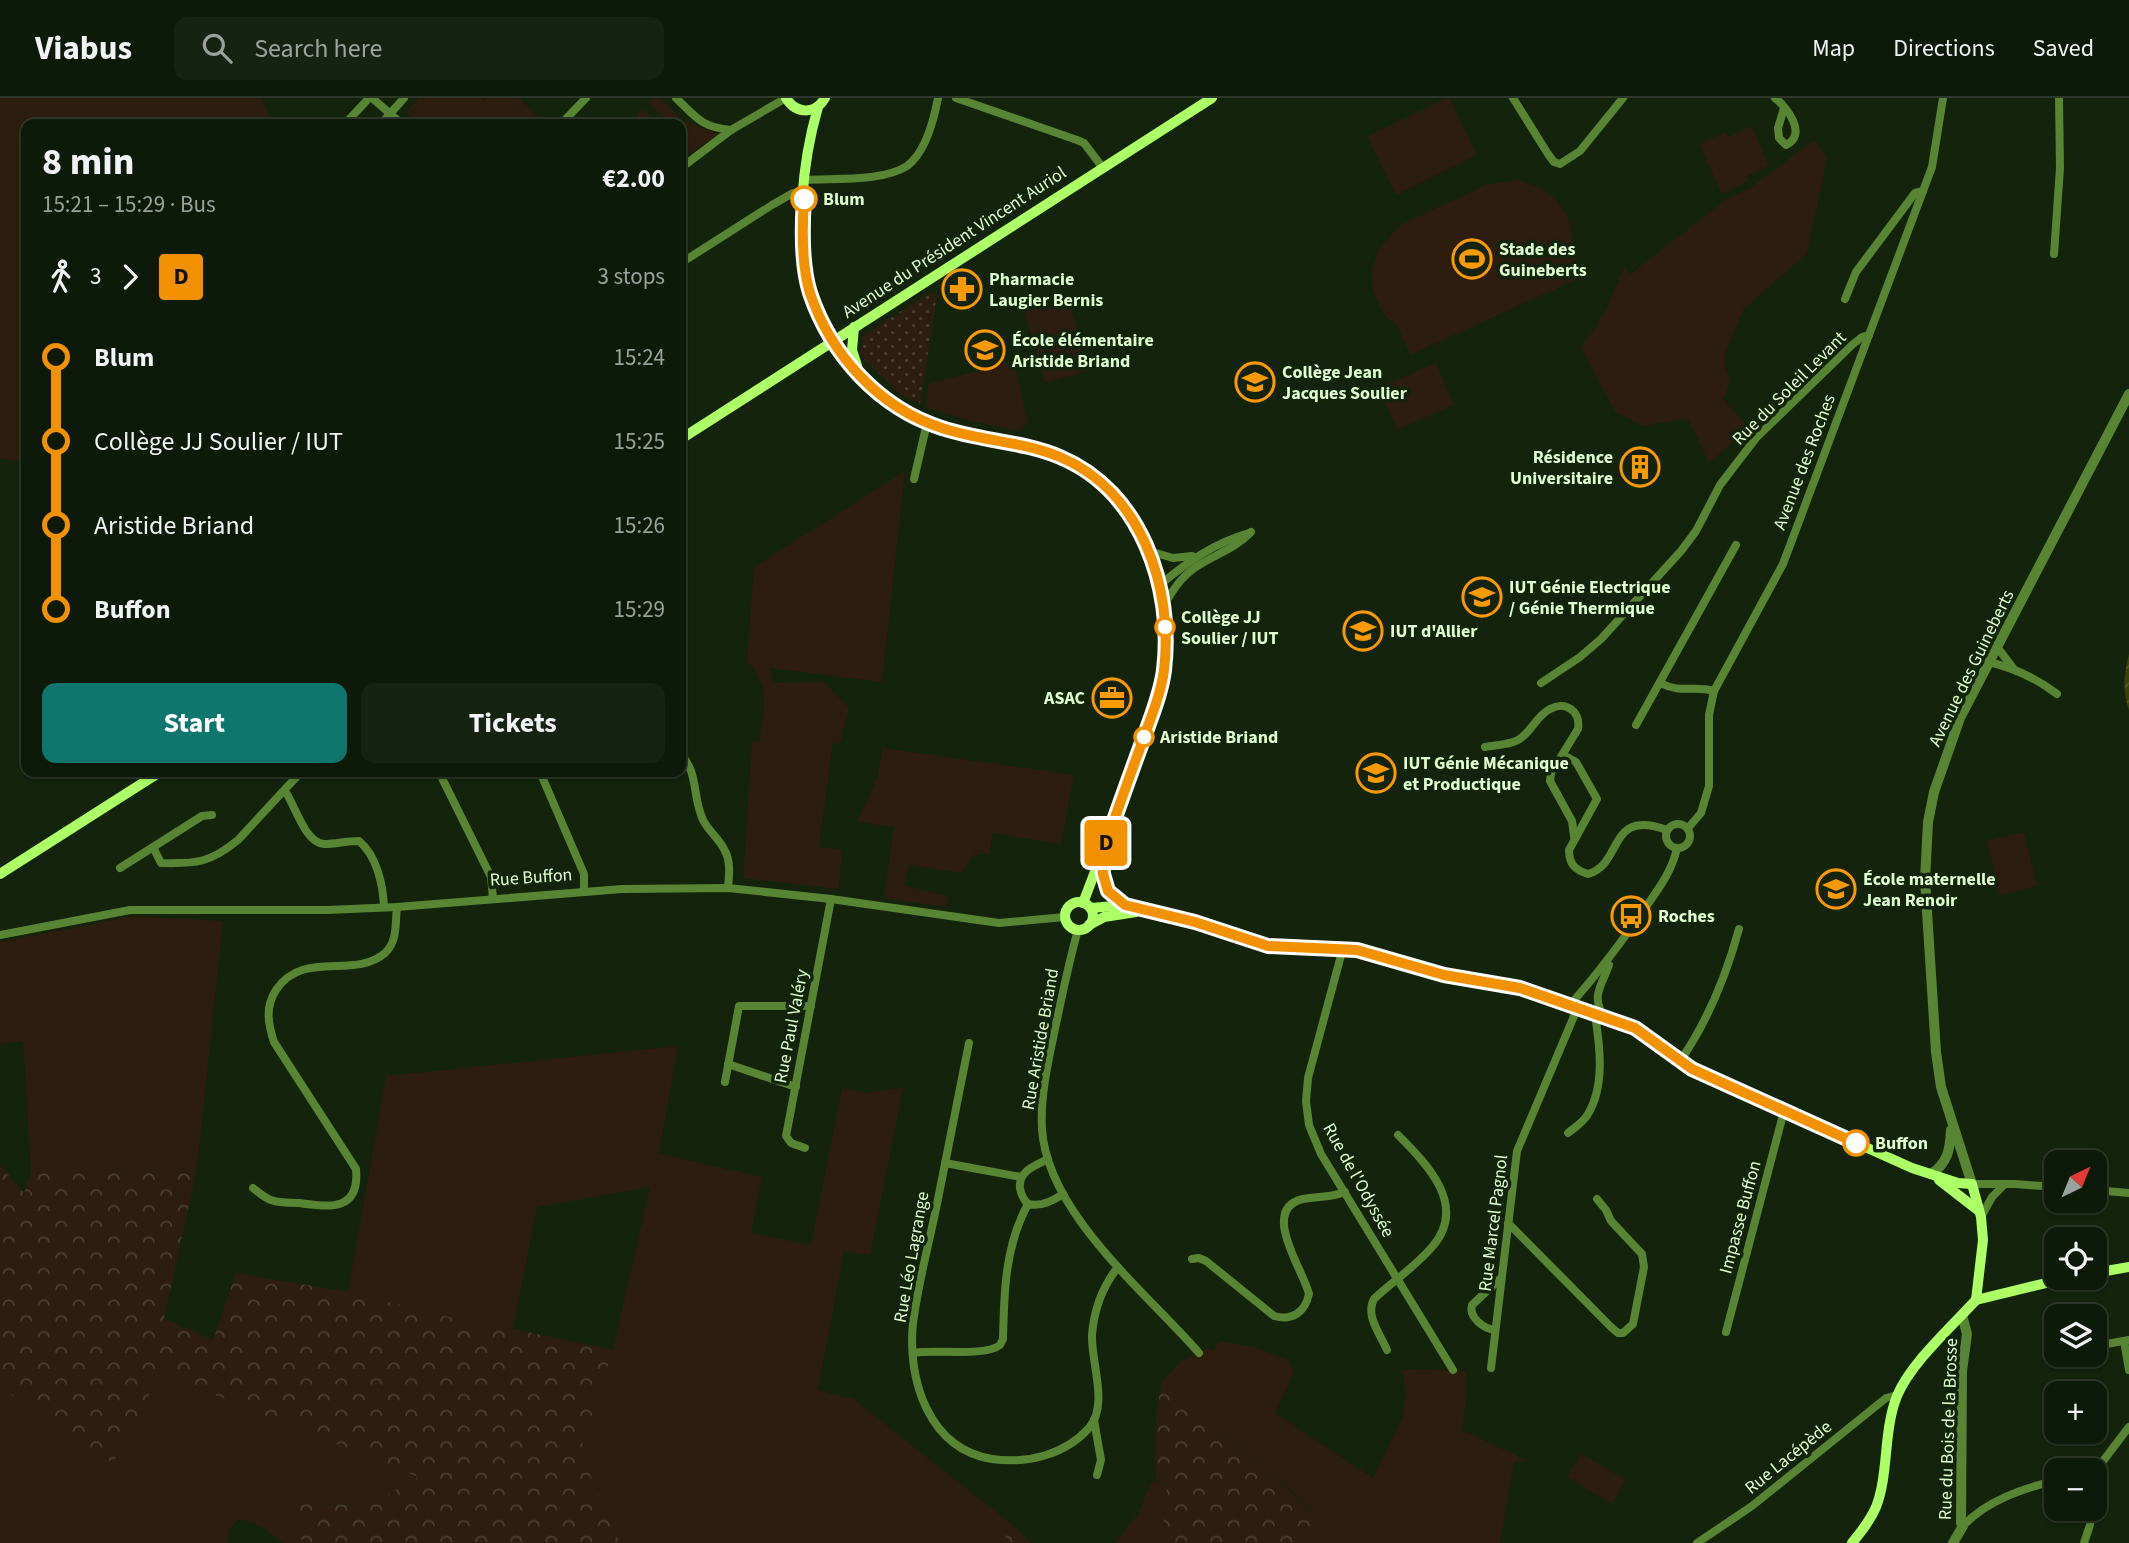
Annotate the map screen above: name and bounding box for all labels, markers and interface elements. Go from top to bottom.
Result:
search box [174,17,664,80]
text: Viabus [35,25,132,72]
icon: search [198,29,236,67]
text: Search here [254,30,382,67]
text: Map [1812,31,1855,66]
text: Directions [1893,31,1995,66]
text: Saved [2033,31,2094,66]
text: 8 min [42,135,134,189]
text: €2.00 [602,160,665,197]
street label: Avenue du Président Vincent Auriol [837,160,1071,324]
marker: Blum [791,186,817,212]
place label: Blum [823,187,865,212]
text: 15:21 – 15:29 · Bus [42,188,216,221]
place label: Stade des Guineberts [1499,237,1587,283]
sports icon: Stade des Guineberts [1451,238,1493,280]
icon: walk [42,258,80,296]
icon: forward [111,258,149,296]
text: D [173,259,189,294]
text: 3 [90,260,101,293]
text: 3 stops [598,260,665,293]
place label: Pharmacie Laugier Bernis [989,267,1103,313]
pharmacy icon: Pharmacie Laugier Bernis [941,268,983,310]
street label: Rue du Soleil Levant [1727,326,1852,451]
place label: École élémentaire Aristide Briand [1011,328,1154,374]
school or university icon: École élémentaire Aristide Briand [964,329,1006,371]
text: Blum [94,339,154,376]
text: 15:24 [614,341,665,374]
place label: Collège Jean Jacques Soulier [1282,360,1408,406]
school or university icon: Collège Jean Jacques Soulier [1234,361,1276,403]
street label: Avenue des Roches [1767,391,1842,534]
text: Collège JJ Soulier / IUT [94,423,343,460]
text: 15:25 [614,425,665,458]
place label: Résidence Universitaire [1510,445,1613,491]
building icon: Résidence Universitaire [1619,446,1661,488]
text: Aristide Briand [94,507,254,544]
text: 15:26 [614,509,665,542]
place label: IUT Génie Electrique / Génie Thermique [1509,575,1670,621]
school or university icon: IUT Génie Electrique / Génie Thermique [1461,576,1503,618]
street label: Avenue des Guineberts [1923,586,2020,751]
text: Buffon [94,591,171,628]
text: 15:29 [614,593,665,626]
place label: Collège JJ Soulier / IUT [1181,605,1279,651]
school or university icon: IUT d'Allier [1342,610,1384,652]
marker: Collège JJ Soulier / IUT [1155,617,1175,637]
place label: IUT d'Allier [1390,619,1478,644]
office icon: ASAC [1091,677,1133,719]
button: Start [42,683,347,763]
button: Tickets [361,683,665,763]
place label: ASAC [1043,686,1086,711]
place label: Aristide Briand [1159,725,1278,750]
marker: Aristide Briand [1134,727,1154,747]
place label: IUT Génie Mécanique et Productique [1403,751,1569,797]
school or university icon: IUT Génie Mécanique et Productique [1355,752,1397,794]
line badge: D [1083,820,1129,866]
text: D [1098,825,1114,860]
street label: Rue Buffon [489,862,573,893]
place label: École maternelle Jean Renoir [1863,867,1996,913]
school or university icon: École maternelle Jean Renoir [1815,868,1857,910]
bus stop icon: Roches [1610,895,1652,937]
place label: Roches [1658,904,1715,929]
street label: Rue Paul Valéry [768,966,815,1085]
street label: Rue Aristide Briand [1016,966,1065,1112]
street label: Rue de l'Odyssée [1317,1118,1400,1242]
marker: Buffon [1843,1130,1869,1156]
place label: Buffon [1875,1131,1928,1156]
north arrow [2044,1150,2107,1213]
map controls [2044,1150,2107,1521]
street label: Rue Marcel Pagnol [1473,1153,1514,1293]
street label: Impasse Buffon [1713,1158,1768,1277]
street label: Rue Léo Lagrange [888,1189,935,1325]
button: locate [2044,1227,2107,1290]
button: layers [2044,1304,2107,1367]
street label: Rue du Bois de la Brosse [1933,1338,1964,1520]
button: + [2044,1381,2107,1444]
street label: Rue Lacépède [1740,1415,1837,1500]
button: − [2044,1458,2107,1521]

